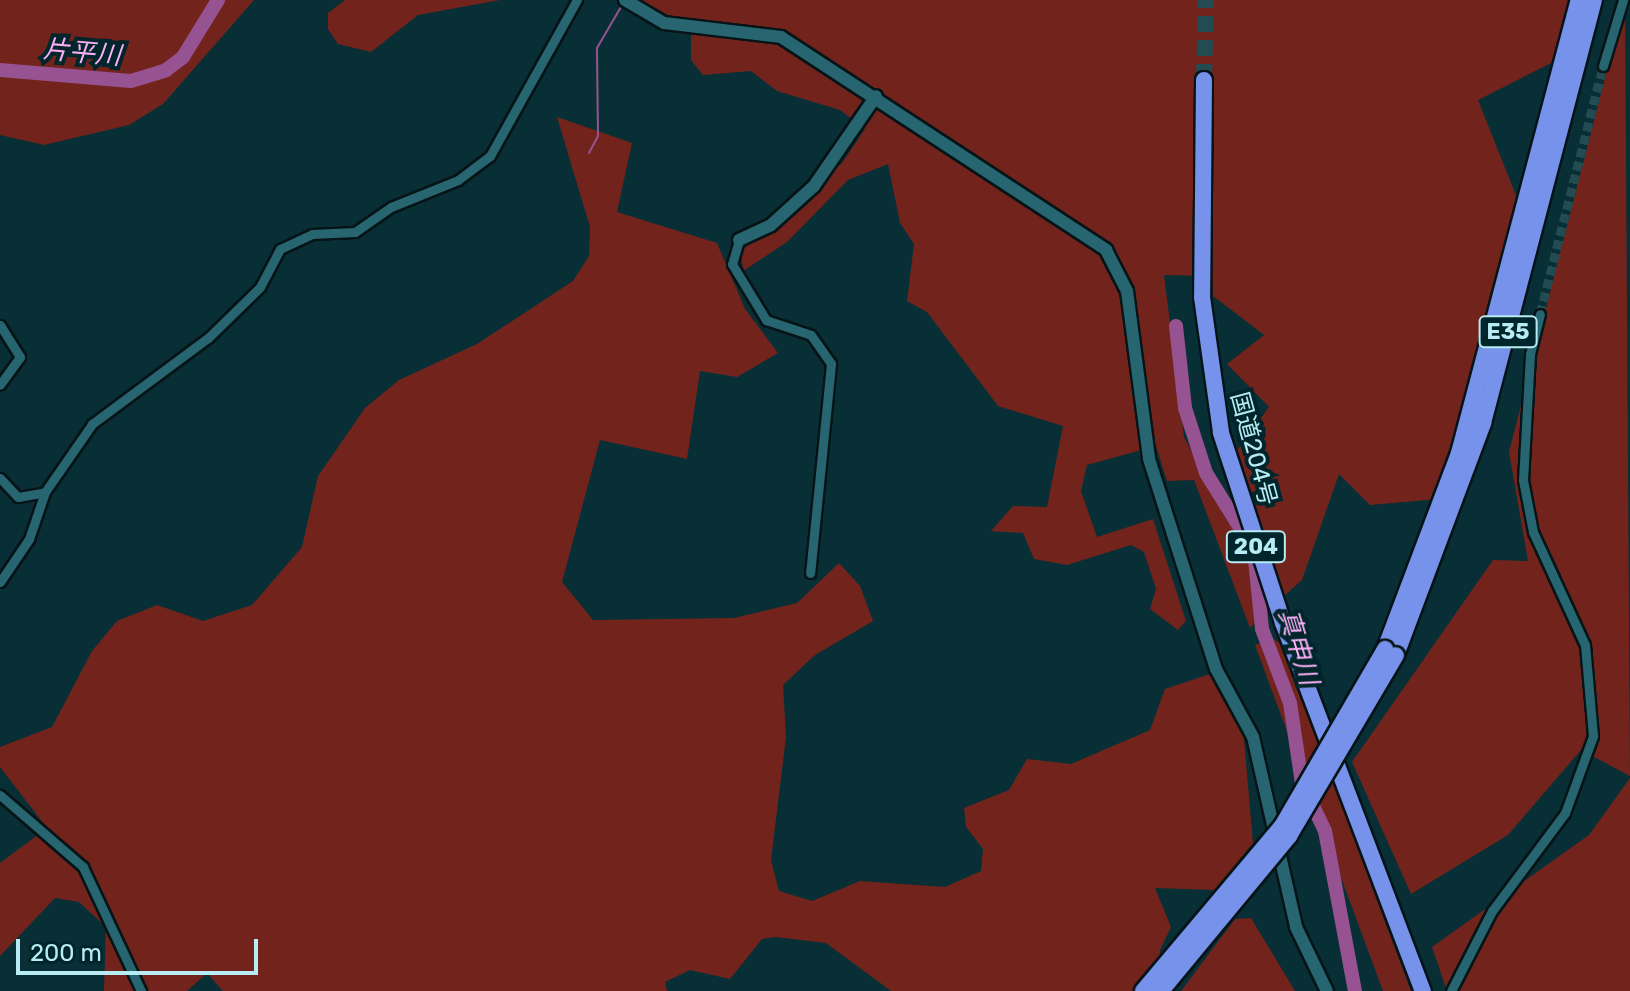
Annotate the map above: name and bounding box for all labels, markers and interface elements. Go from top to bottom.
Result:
water label: 片平川 [42,34,122,72]
road number: E35 [1478,314,1538,350]
street label: 国道204号 [1224,389,1282,509]
road number: 204 [1224,529,1288,565]
water label: 真申川 [1272,605,1324,689]
scale bar [20,923,262,973]
text: 200 m [30,939,102,967]

